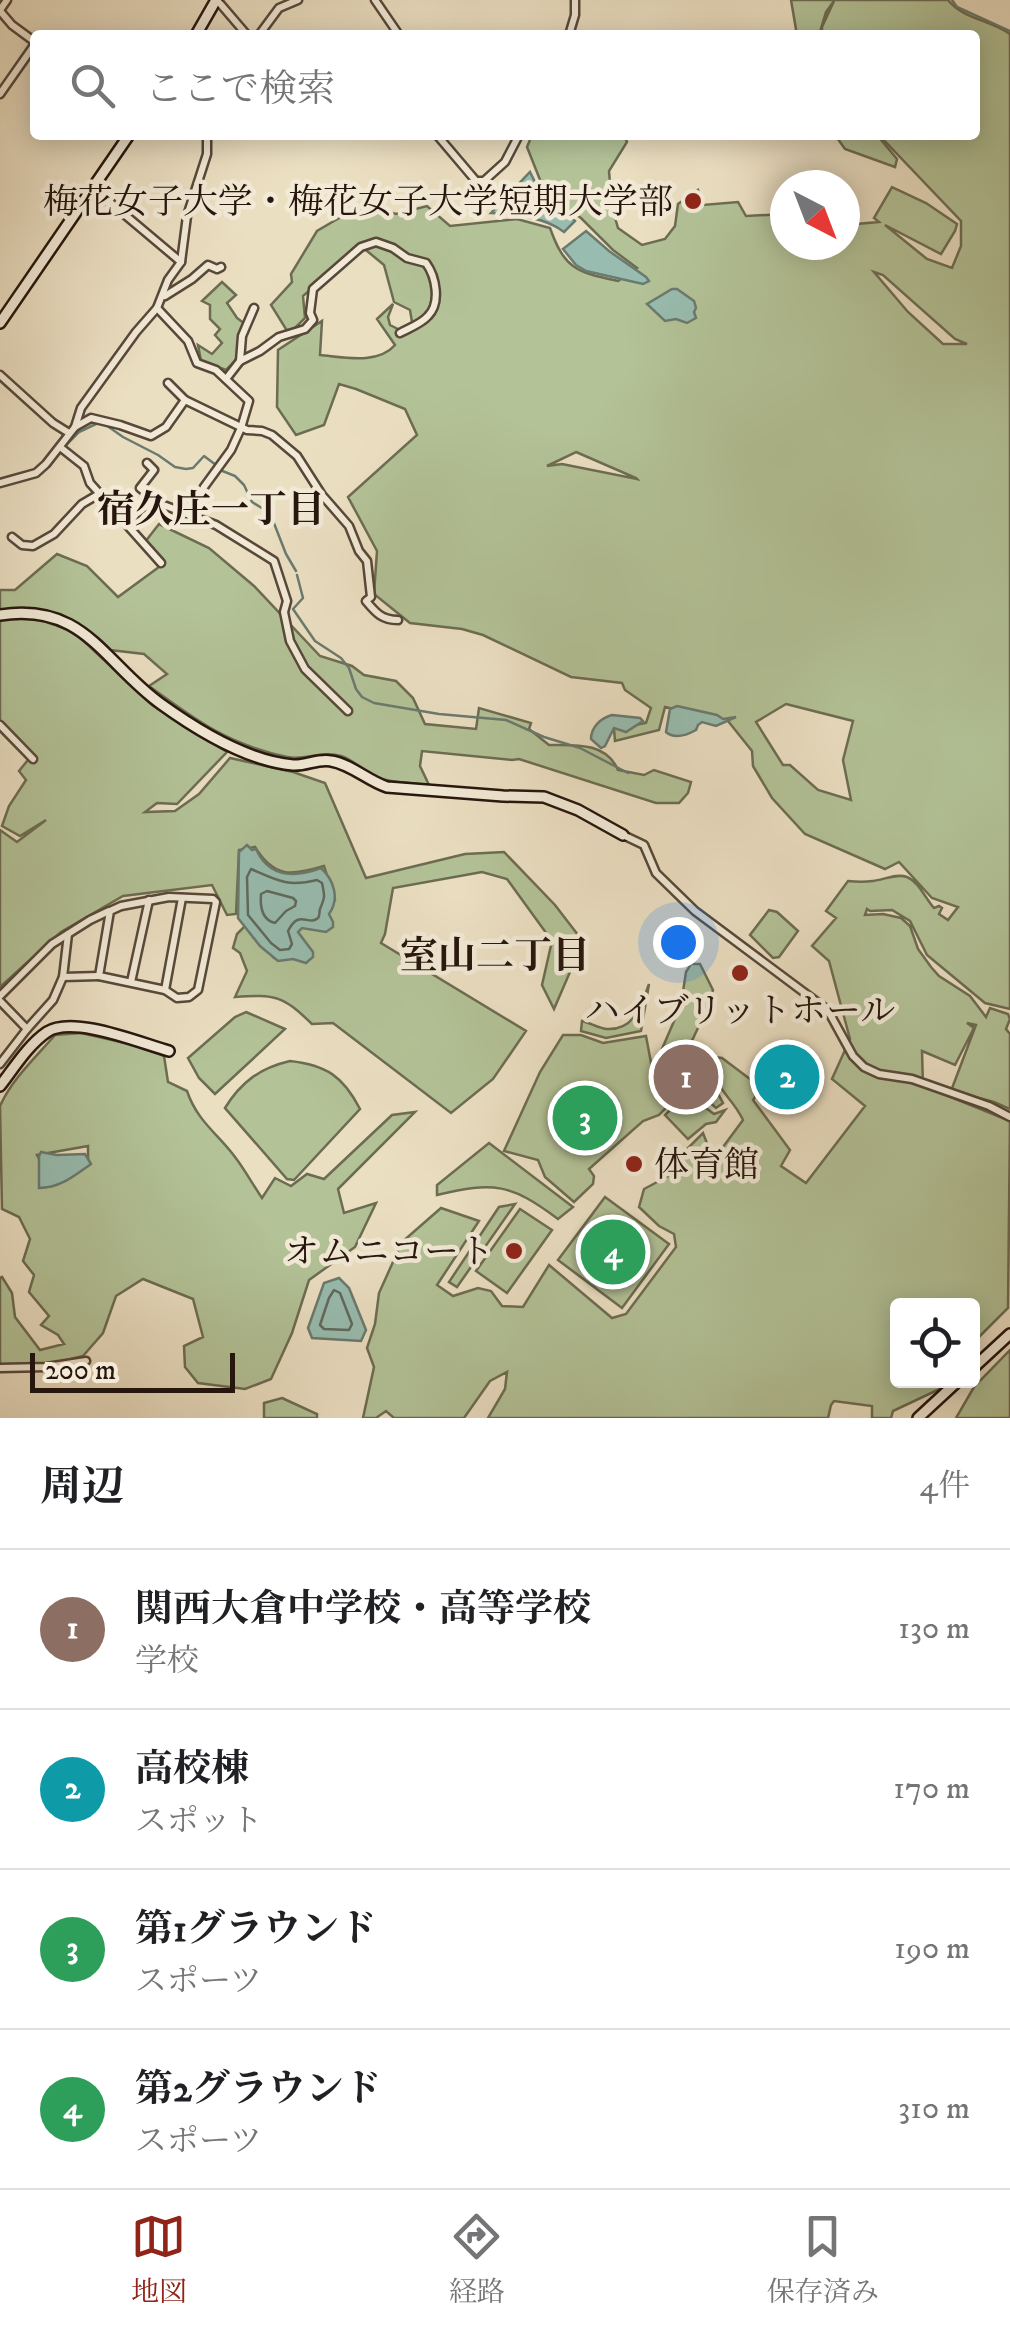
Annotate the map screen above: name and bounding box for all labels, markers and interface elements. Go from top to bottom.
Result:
search box [30,30,980,140]
icon: search [65,58,120,113]
text: ここで検索 [145,66,335,114]
north arrow [770,170,860,260]
place label: 梅花女子大学・梅花女子大学短期大学部 [43,181,673,225]
marker: 梅花女子大学・梅花女子大学短期大学部 [682,190,704,212]
district label: 宿久庄一丁目 [97,487,325,535]
your location [653,917,704,968]
district label: 室山二丁目 [400,933,590,981]
marker: ハイブリットホール [729,962,751,984]
place label: ハイブリットホール [585,990,895,1034]
pin: 1 [654,1040,718,1114]
pin: 2 [754,1040,820,1114]
pin: 3 [552,1080,618,1156]
place label: 体育館 [654,1144,759,1188]
marker: 体育館 [623,1153,645,1175]
pin: 4 [580,1214,646,1290]
place label: オムニコート [284,1231,494,1275]
marker: オムニコート [503,1240,525,1262]
map controls [890,1298,980,1388]
button: locate [890,1298,980,1388]
scale bar [30,1348,235,1392]
text: 200 m [45,1353,116,1388]
text: 周辺 [40,1462,124,1514]
text: 4件 [920,1467,970,1507]
text: 関西大倉中学校・高等学校 [135,1586,591,1634]
text: 1 [67,1609,78,1649]
text: 130 m [898,1609,970,1649]
text: 学校 [135,1642,199,1682]
text: 高校棟 [135,1746,249,1794]
text: 2 [65,1769,80,1809]
text: 170 m [893,1769,970,1809]
text: スポット [135,1802,263,1842]
text: 第1グラウンド [135,1906,377,1954]
text: 3 [67,1929,78,1969]
text: 190 m [894,1929,970,1969]
text: スポーツ [135,1962,262,2002]
text: 第2グラウンド [135,2066,382,2114]
text: 4 [63,2089,82,2129]
text: 310 m [898,2089,970,2129]
text: スポーツ [135,2122,262,2162]
tab: 地図 [131,2209,187,2310]
tab: 経路 [449,2209,505,2310]
tab: 保存済み [767,2209,879,2310]

